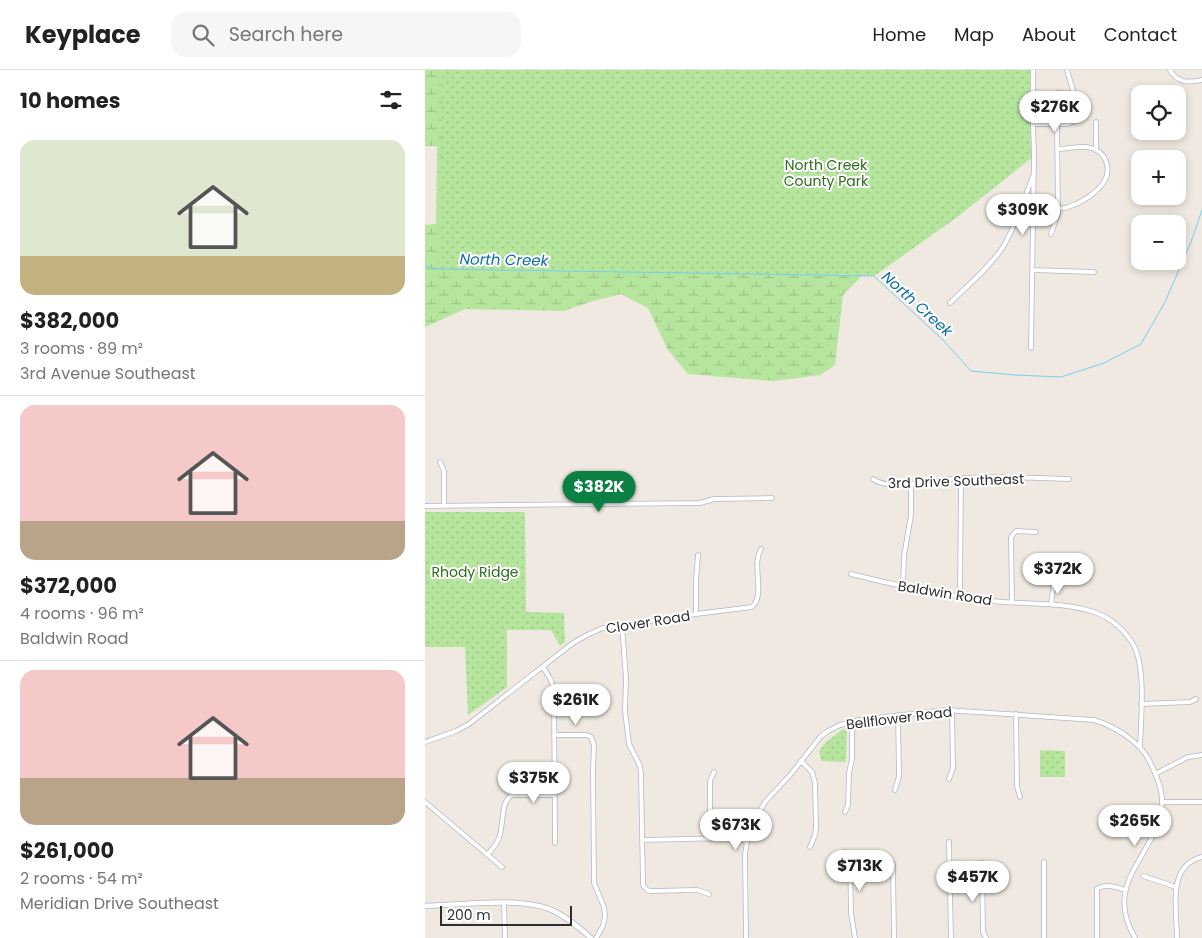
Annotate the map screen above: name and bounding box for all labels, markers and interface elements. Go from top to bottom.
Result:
search box [171,12,521,57]
text: Keyplace [25,18,141,51]
icon: search [189,21,217,49]
text: Search here [229,21,343,48]
text: Home [872,22,926,47]
text: Map [954,22,994,47]
text: About [1022,22,1076,47]
text: Contact [1104,22,1177,47]
map controls [1131,85,1186,270]
button: locate [1131,85,1186,140]
text: 10 homes [20,86,120,115]
icon: filters [377,86,405,114]
pin: $276K [1020,90,1090,133]
text: $276K [1030,95,1080,118]
button: + [1131,150,1186,205]
park label: North Creek County Park [784,155,869,191]
icon: home [168,172,258,262]
pin: $309K [988,194,1058,236]
text: $309K [997,198,1049,221]
button: − [1131,215,1186,270]
water label: North Creek [459,248,550,271]
water label: North Creek [877,266,958,342]
text: $382,000 [20,306,119,335]
text: 3 rooms · 89 m² [20,337,143,360]
text: 3rd Avenue Southeast [20,362,196,385]
icon: home [168,438,258,528]
street label: 3rd Drive Southeast [888,469,1024,493]
pin: $382K [564,470,634,513]
text: $382K [574,475,624,498]
pin: $372K [1023,552,1093,595]
text: $372K [1033,557,1083,580]
park label: Rhody Ridge [431,562,519,582]
text: $372,000 [20,571,117,600]
street label: Baldwin Road [897,576,993,610]
text: 4 rooms · 96 m² [20,602,144,625]
street label: Clover Road [604,605,692,639]
text: Baldwin Road [20,627,129,650]
pin: $261K [541,684,611,726]
text: $261K [552,688,600,711]
street label: Bellflower Road [845,702,953,734]
icon: home [168,703,258,793]
pin: $375K [499,762,569,804]
text: $375K [509,766,559,789]
pin: $265K [1100,804,1170,847]
pin: $673K [701,808,771,851]
text: $265K [1109,809,1161,832]
text: $673K [711,813,761,836]
text: $261,000 [20,836,114,865]
pin: $713K [825,850,895,892]
text: $713K [837,854,883,877]
pin: $457K [938,860,1008,903]
text: $457K [947,865,999,888]
text: 2 rooms · 54 m² [20,867,143,890]
text: Meridian Drive Southeast [20,892,219,915]
scale bar [440,903,573,926]
text: 200 m [447,905,491,925]

